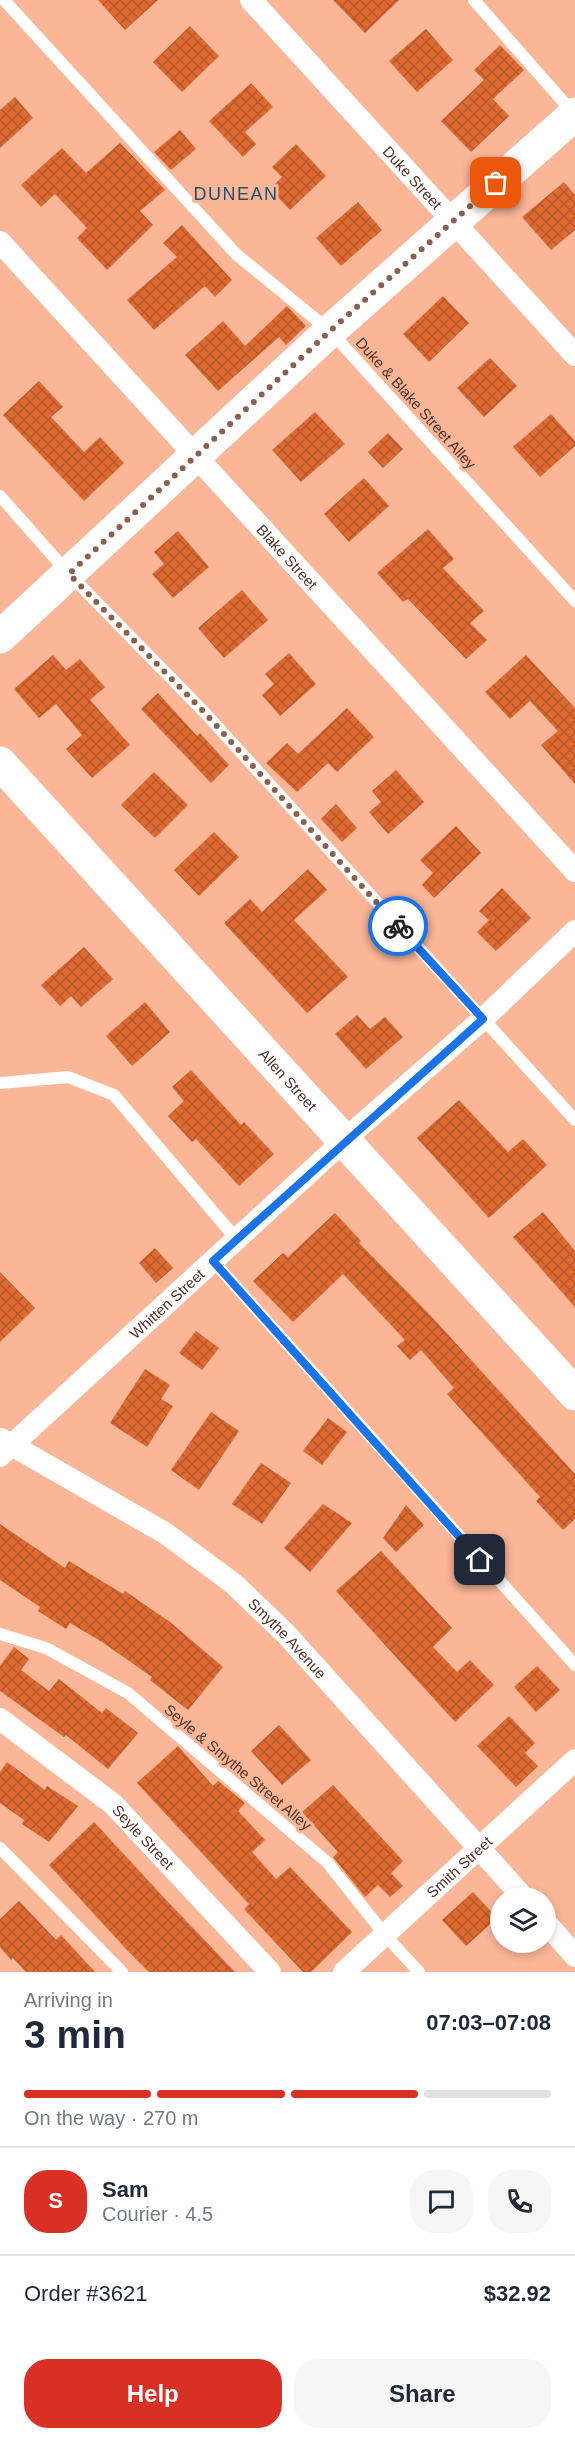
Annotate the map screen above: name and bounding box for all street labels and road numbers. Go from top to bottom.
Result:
street label: Duke Street [380,142,446,213]
street label: Duke & Blake Street Alley [352,334,480,473]
street label: Blake Street [254,521,322,593]
street label: Allen Street [256,1045,321,1114]
street label: Whitten Street [126,1264,208,1342]
street label: Smythe Avenue [245,1594,330,1682]
street label: Seyle & Smythe Street Alley [161,1700,315,1834]
street label: Seyle Street [109,1801,178,1873]
street label: Smith Street [423,1832,496,1901]

